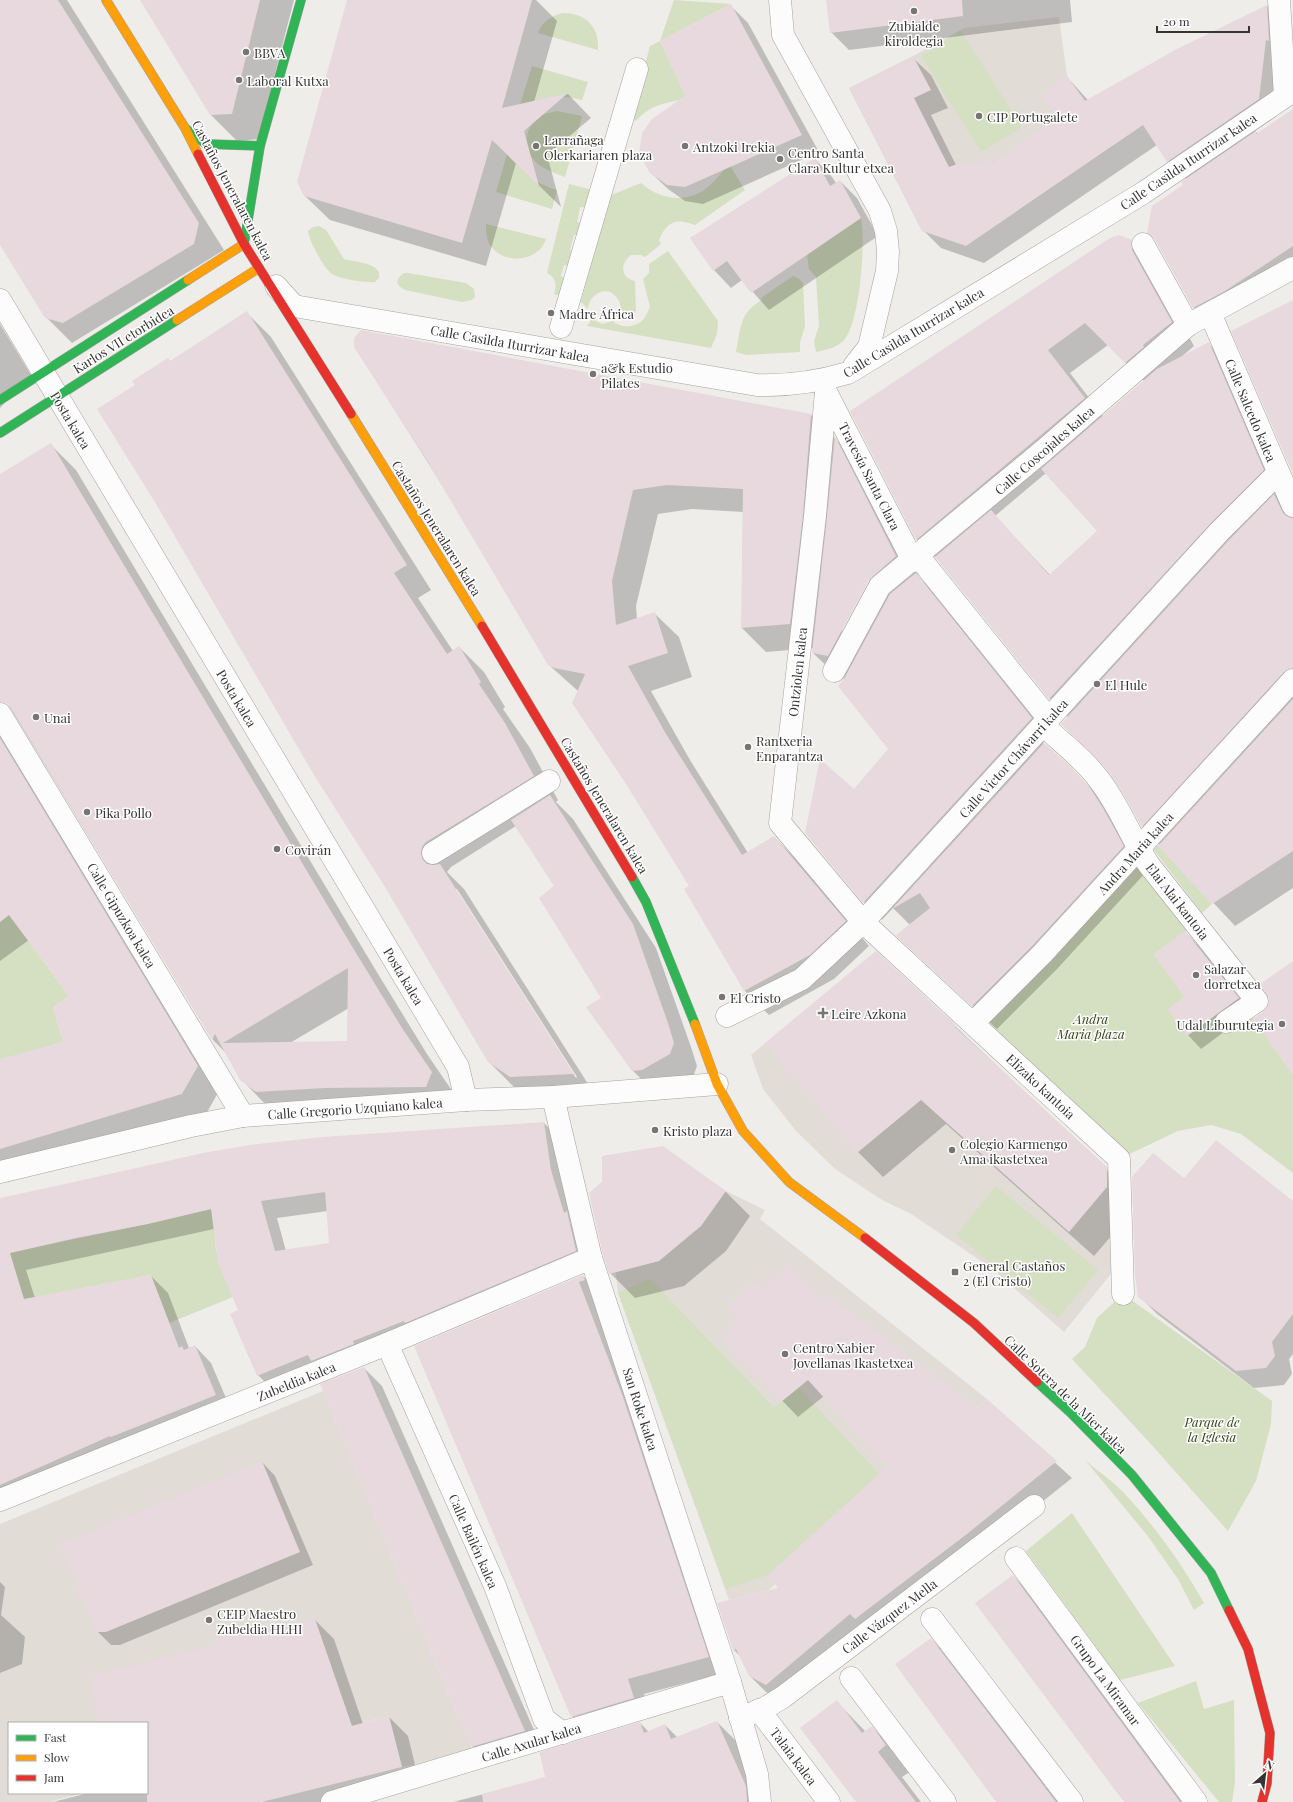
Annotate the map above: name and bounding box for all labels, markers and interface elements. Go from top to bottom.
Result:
marker: Zubialde kiroldegia [909,6,919,16]
scale bar [1157,8,1249,34]
text: 20 m [1163,13,1190,29]
place label: Zubialde kiroldegia [885,17,944,49]
place label: BBVA [254,44,286,61]
marker: BBVA [241,47,251,57]
place label: Laboral Kutxa [247,72,329,89]
marker: Laboral Kutxa [234,75,244,85]
place label: CIP Portugalete [987,108,1078,125]
street label: Calle Casilda Iturrizar kalea [1116,109,1260,213]
marker: CIP Portugalete [974,111,984,121]
street label: Castaños Jeneralaren kalea [189,117,277,264]
place label: Larrañaga Olerkariaren plaza [544,131,653,163]
place label: Antzoki Irekia [692,138,775,155]
marker: Larrañaga Olerkariaren plaza [531,141,541,151]
marker: Antzoki Irekia [680,141,690,151]
place label: Centro Santa Clara Kultur etxea [788,144,894,176]
marker: Centro Santa Clara Kultur etxea [775,154,785,164]
street label: Calle Casilda Iturrizar kalea [839,283,987,381]
street label: Karlos VII etorbidea [69,301,177,377]
place label: Madre África [559,305,635,322]
marker: Madre África [546,308,556,318]
street label: Calle Casilda Iturrizar kalea [429,321,591,365]
street label: Calle Salcedo kalea [1222,356,1281,465]
place label: a&k Estudio Pilates [601,359,673,391]
marker: a&k Estudio Pilates [588,369,598,379]
street label: Posta kalea [47,388,95,452]
street label: Calle Coscojales kalea [991,402,1098,498]
street label: Travesía Santa Clara [835,419,905,533]
street label: Castaños Jeneralaren kalea [388,457,486,599]
street label: Ontziolen kalea [784,626,810,718]
street label: Posta kalea [213,666,261,730]
place label: El Hule [1105,676,1148,693]
marker: El Hule [1092,679,1102,689]
street label: Calle Víctor Chávarri kalea [955,694,1071,821]
place label: Unai [44,709,71,726]
marker: Unai [31,712,41,722]
place label: Rantxeria Enparantza [756,732,824,764]
street label: Castaños Jeneralaren kalea [557,734,653,877]
marker: Rantxeria Enparantza [743,742,753,752]
place label: Pika Pollo [95,804,152,821]
marker: Pika Pollo [82,807,92,817]
street label: Andra Maria kalea [1093,808,1177,899]
place label: Covirán [285,841,331,858]
marker: Covirán [272,844,282,854]
street label: Calle Gipuzkoa kalea [84,859,160,971]
street label: Elai Alai kantoia [1143,859,1214,943]
street label: Posta kalea [380,944,428,1008]
place label: Salazar dorretxea [1204,960,1261,992]
marker: Salazar dorretxea [1191,970,1201,980]
place label: El Cristo [730,989,781,1006]
marker: El Cristo [717,992,727,1002]
place label: Leire Azkona [831,1005,907,1022]
marker: Leire Azkona [818,1008,828,1018]
park label: Andra Maria plaza [1056,1010,1125,1042]
place label: Udal Liburutegia [1176,1016,1275,1033]
marker: Udal Liburutegia [1277,1019,1287,1029]
street label: Elizako kantoia [1003,1050,1079,1123]
street label: Calle Gregorio Uzquiano kalea [267,1093,444,1123]
place label: Kristo plaza [663,1122,733,1139]
marker: Kristo plaza [650,1125,660,1135]
place label: Colegio Karmengo Ama ikastetxea [959,1135,1068,1167]
marker: Colegio Karmengo Ama ikastetxea [947,1145,957,1155]
place label: General Castaños 2 (El Cristo) [963,1257,1065,1289]
marker: General Castaños 2 (El Cristo) [950,1267,960,1277]
street label: Calle Sotera de la Mier kalea [1001,1331,1131,1457]
place label: Centro Xabier Jovellanas Ikastetxea [792,1339,914,1371]
marker: Centro Xabier Jovellanas Ikastetxea [780,1349,790,1359]
street label: Zubeldia kalea [254,1357,338,1404]
street label: San Roke kalea [620,1365,663,1453]
park label: Parque de la Iglesia [1183,1413,1240,1445]
street label: Calle Bailén kalea [446,1491,503,1591]
street label: Calle Vázquez Mella [838,1574,940,1657]
place label: CEIP Maestro Zubeldia HLHI [217,1605,302,1637]
marker: CEIP Maestro Zubeldia HLHI [204,1615,214,1625]
street label: Grupo La Miramar [1067,1631,1145,1729]
street label: Calle Axular kalea [479,1719,583,1765]
legend [8,1722,148,1794]
street label: Talaia kalea [767,1724,821,1789]
text: Fast [44,1729,67,1745]
text: Slow [44,1749,70,1765]
north arrow [1245,1754,1285,1794]
text: N [1263,1756,1277,1773]
text: Jam [43,1769,65,1785]

